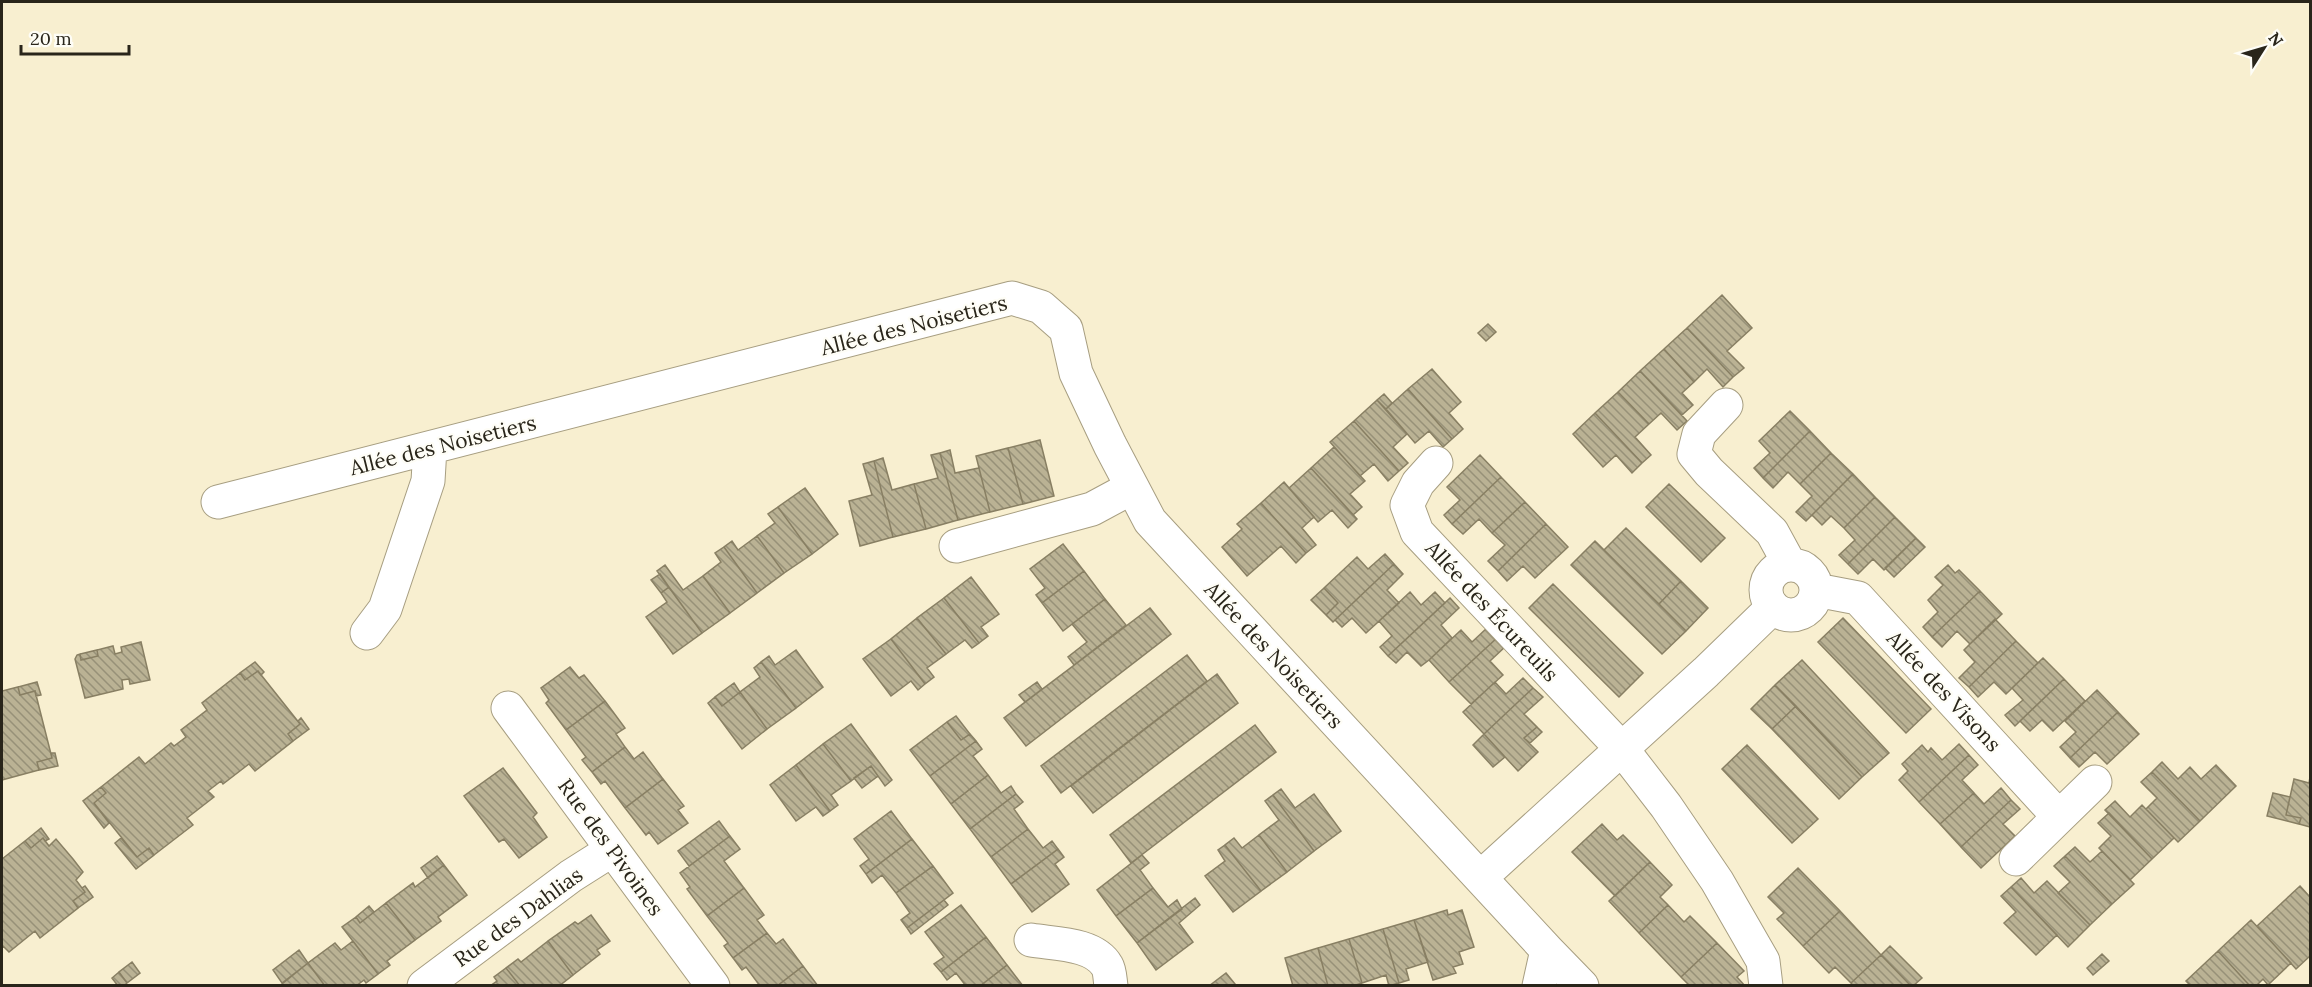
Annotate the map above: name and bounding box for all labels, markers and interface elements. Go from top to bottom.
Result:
scale bar [21,18,129,56]
north arrow [2234,18,2294,78]
text: 20 m [30,27,72,50]
text: N [2264,28,2288,50]
street label: Allée des Noisetiers [817,289,1010,361]
street label: Allée des Noisetiers [346,409,539,481]
street label: Allée des Écureuils [1419,534,1564,687]
street label: Allée des Noisetiers [1198,575,1349,734]
street label: Allée des Visons [1880,624,2007,757]
street label: Rue des Pivoines [552,773,670,921]
street label: Rue des Dahlias [448,861,588,973]

